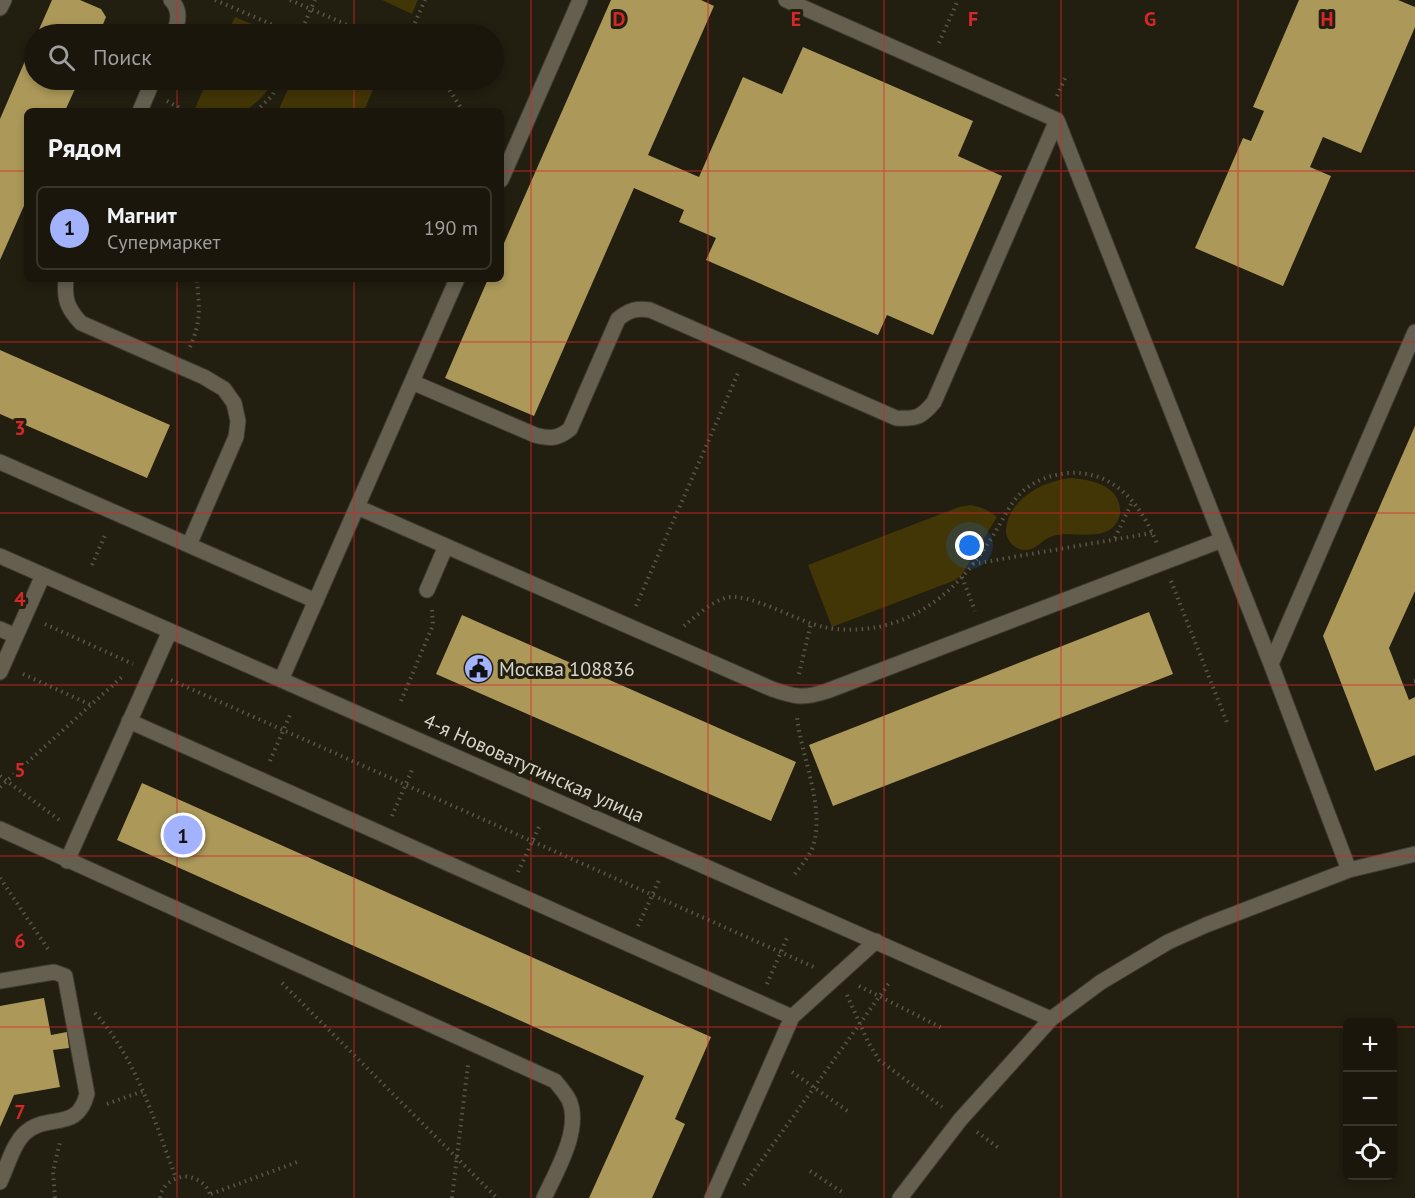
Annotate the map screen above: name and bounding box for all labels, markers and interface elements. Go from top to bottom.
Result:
text: D [613,6,626,32]
text: E [791,6,801,32]
text: F [968,6,978,32]
text: G [1144,6,1156,32]
text: H [1320,6,1334,32]
search box [24,24,504,90]
icon: search [45,41,78,74]
text: Поиск [93,43,152,71]
text: Рядом [48,131,122,164]
text: Магнит [107,201,177,229]
text: 1 [64,215,75,241]
text: 190 m [424,215,478,241]
text: Супермаркет [107,229,220,255]
text: 3 [14,415,26,441]
your location [955,531,984,560]
text: 4 [14,586,26,612]
public building icon: Москва 108836 [462,653,494,685]
place label: Москва 108836 [499,656,635,682]
street label: 4-я Нововатутинская улица [420,708,648,828]
text: 5 [14,757,26,783]
pin: 1 [164,812,202,858]
text: 6 [14,928,26,954]
map controls [1343,1018,1397,1180]
button: + [1343,1018,1397,1072]
button: − [1343,1072,1397,1126]
text: 7 [14,1099,26,1125]
button: locate [1343,1126,1397,1180]

